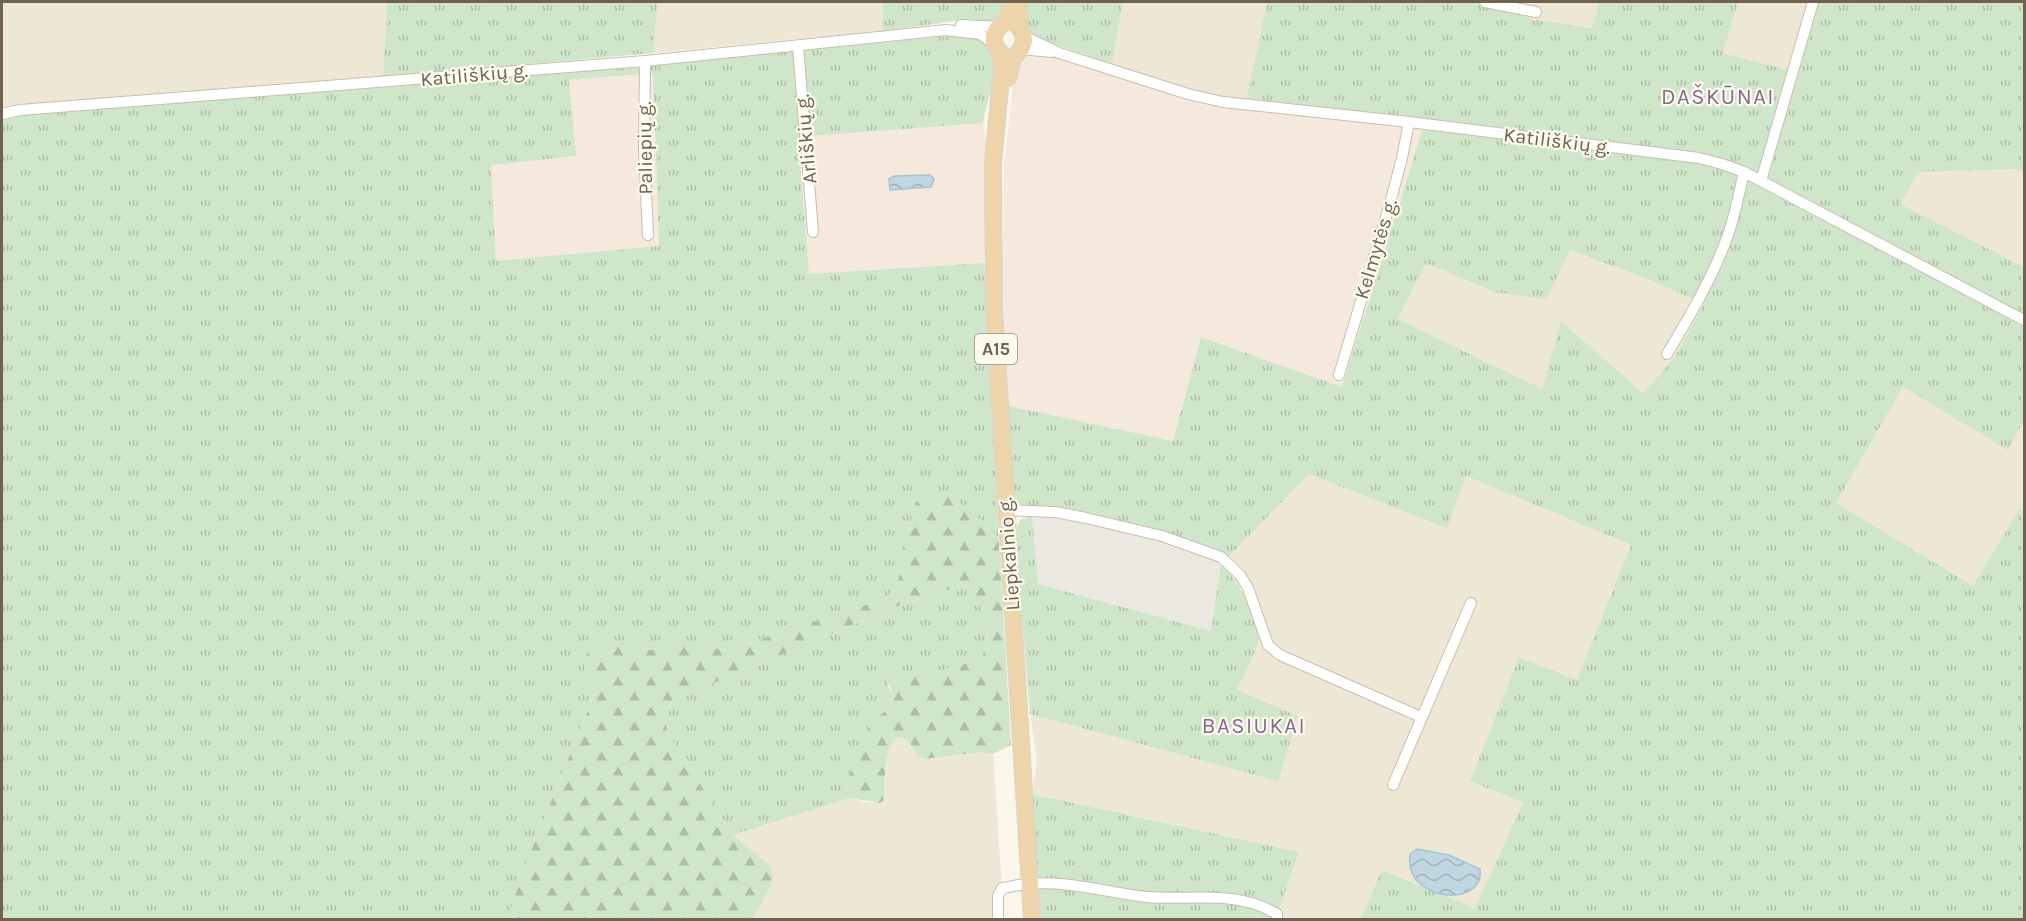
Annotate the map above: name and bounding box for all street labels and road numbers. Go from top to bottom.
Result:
street label: Katiliškių g. [419,59,529,91]
street label: Arliškių g. [791,93,821,185]
street label: Paliepių g. [633,101,657,195]
street label: Katiliškių g. [1502,123,1612,159]
street label: Kelmytės g. [1350,196,1402,302]
road number: A15 [975,334,1017,364]
street label: Liepkalnio g. [994,496,1024,612]

